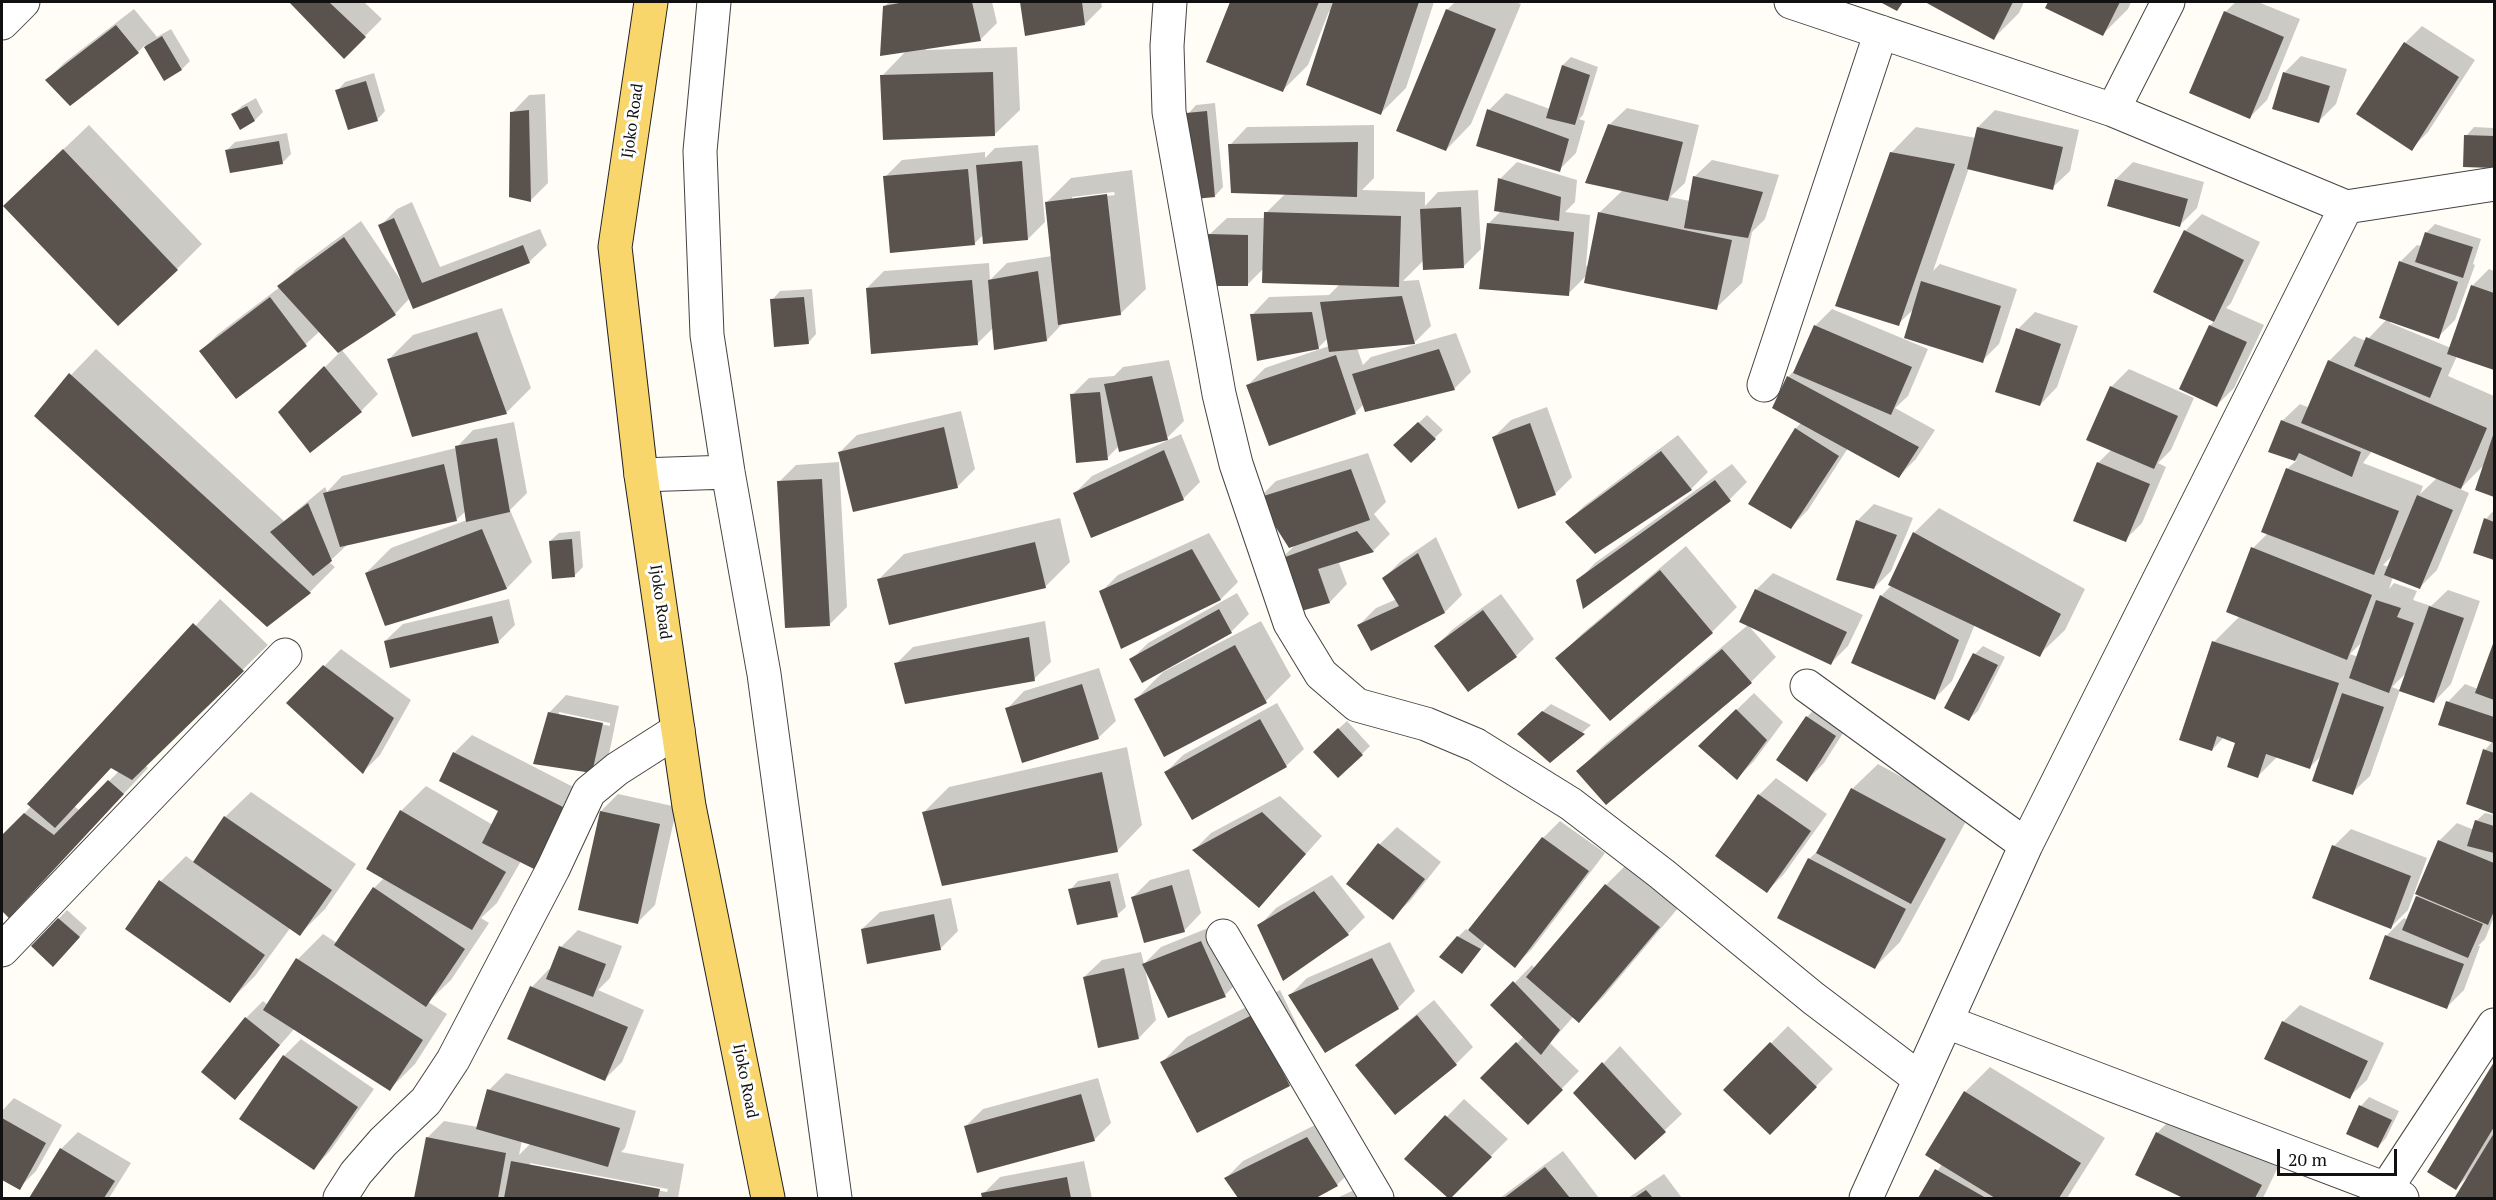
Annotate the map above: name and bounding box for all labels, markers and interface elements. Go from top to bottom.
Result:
street label: Ijoko Road [618,82,648,160]
street label: Ijoko Road [645,563,675,641]
street label: Ijoko Road [728,1042,762,1120]
scale bar [2280,1137,2400,1175]
text: 20 m [2288,1147,2327,1171]

